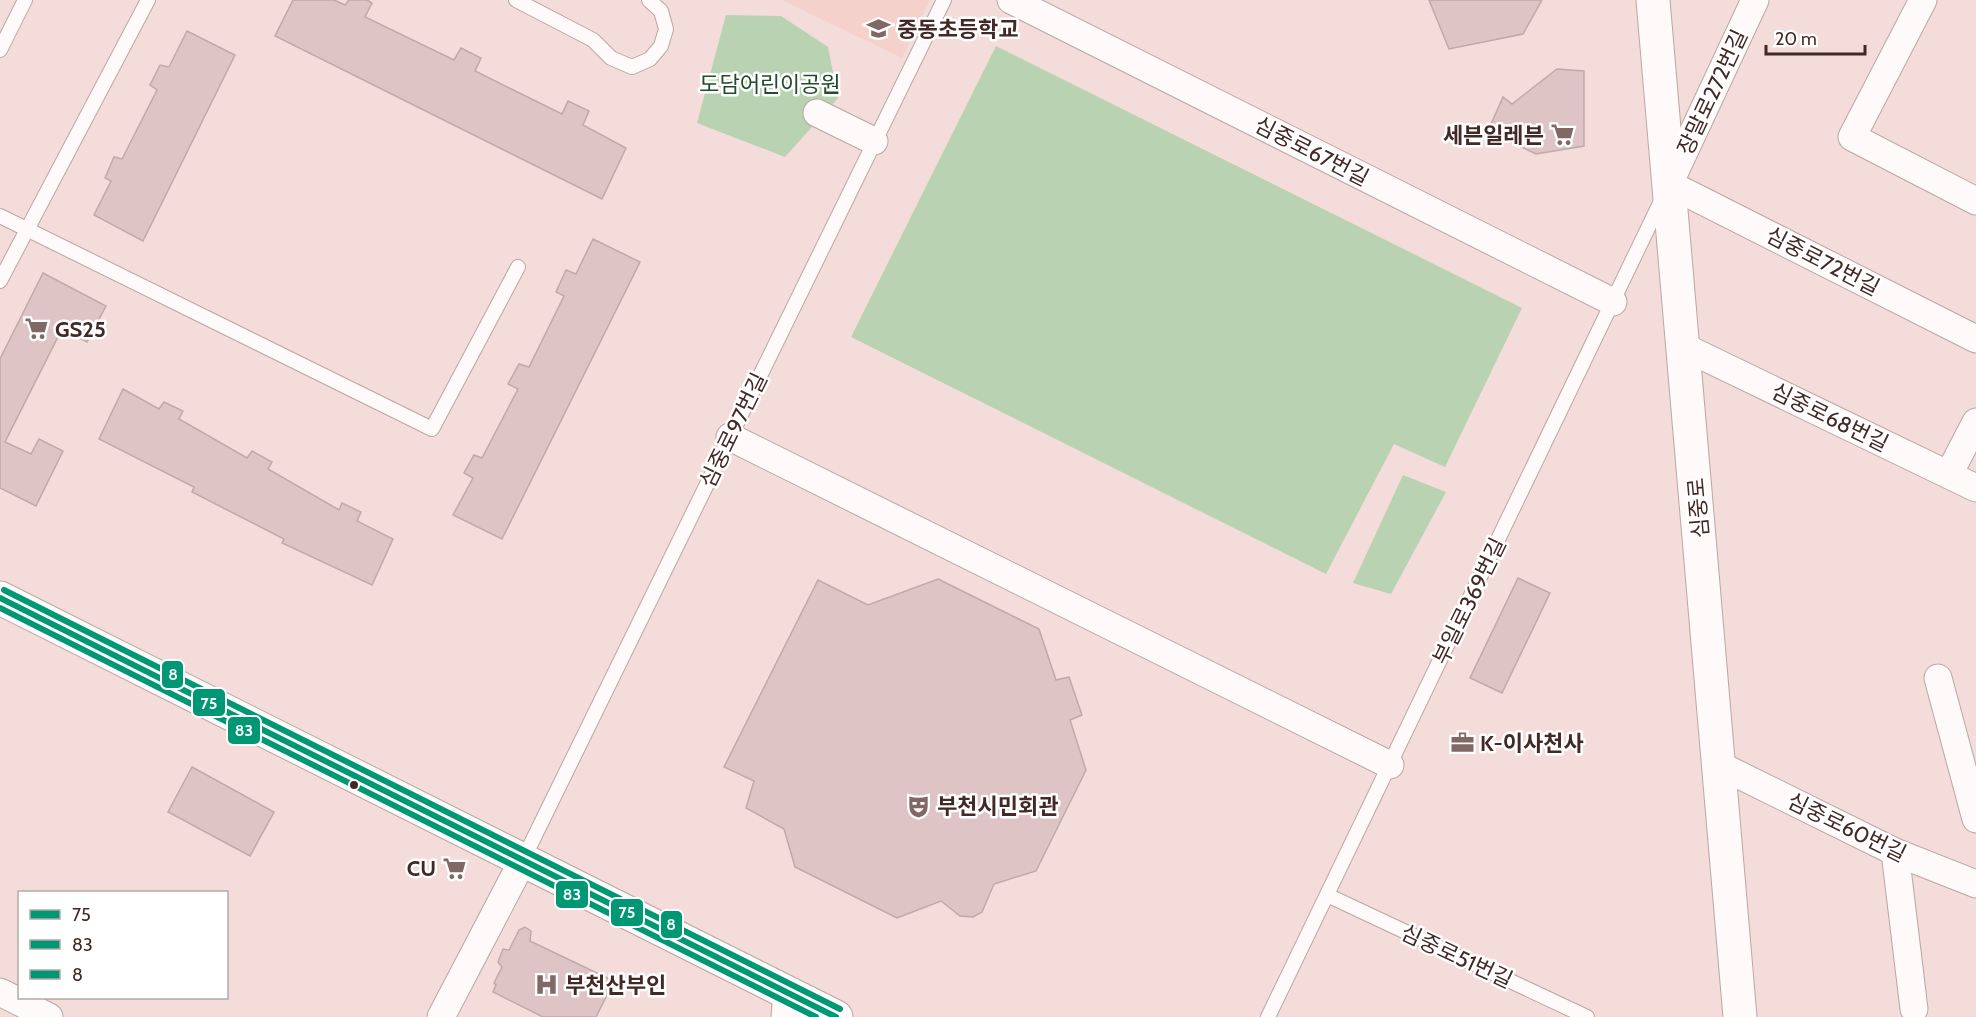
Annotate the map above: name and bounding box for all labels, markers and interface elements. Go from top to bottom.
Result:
school or university icon: 중동초등학교 [866,16,892,42]
place label: 중동초등학교 [897,16,1018,43]
scale bar [1766,18,1865,56]
street label: 장말로272번길 [1672,25,1753,159]
text: 20 m [1775,28,1817,50]
park label: 도담어린이공원 [699,71,841,98]
street label: 심중로67번길 [1250,111,1373,192]
place label: 세븐일레븐 [1443,122,1544,149]
supermarket icon: 세븐일레븐 [1549,122,1575,148]
street label: 심중로72번길 [1761,221,1884,302]
supermarket icon: GS25 [24,316,50,342]
place label: GS25 [55,316,106,343]
street label: 심중로97번길 [694,368,773,492]
street label: 심중로68번길 [1767,377,1893,457]
street label: 심중로 [1682,477,1715,539]
street label: 부일로369번길 [1427,533,1512,669]
line badge: 8 [161,660,184,689]
text: 8 [168,665,178,684]
line badge: 75 [192,688,226,717]
text: 75 [201,694,217,713]
line badge: 83 [227,716,261,745]
text: 83 [235,721,253,740]
office icon: K-이사천사 [1449,730,1475,756]
place label: K-이사천사 [1480,730,1584,757]
unlabelled marker [348,779,360,791]
street label: 심중로60번길 [1783,787,1911,868]
theatre icon: 부천시민회관 [906,793,932,819]
place label: 부천시민회관 [937,793,1058,820]
place label: CU [407,855,436,882]
supermarket icon: CU [441,855,467,881]
line badge: 83 [555,880,589,909]
text: 83 [563,885,581,904]
legend [18,891,228,999]
line badge: 75 [610,898,644,927]
text: 75 [619,903,635,922]
text: 75 [72,904,91,926]
line badge: 8 [660,910,683,939]
text: 8 [666,915,676,934]
street label: 심중로51번길 [1397,919,1517,994]
text: 83 [72,934,93,956]
text: 8 [72,964,83,986]
hospital icon: 부천산부인 [534,972,560,998]
place label: 부천산부인 [565,972,666,999]

